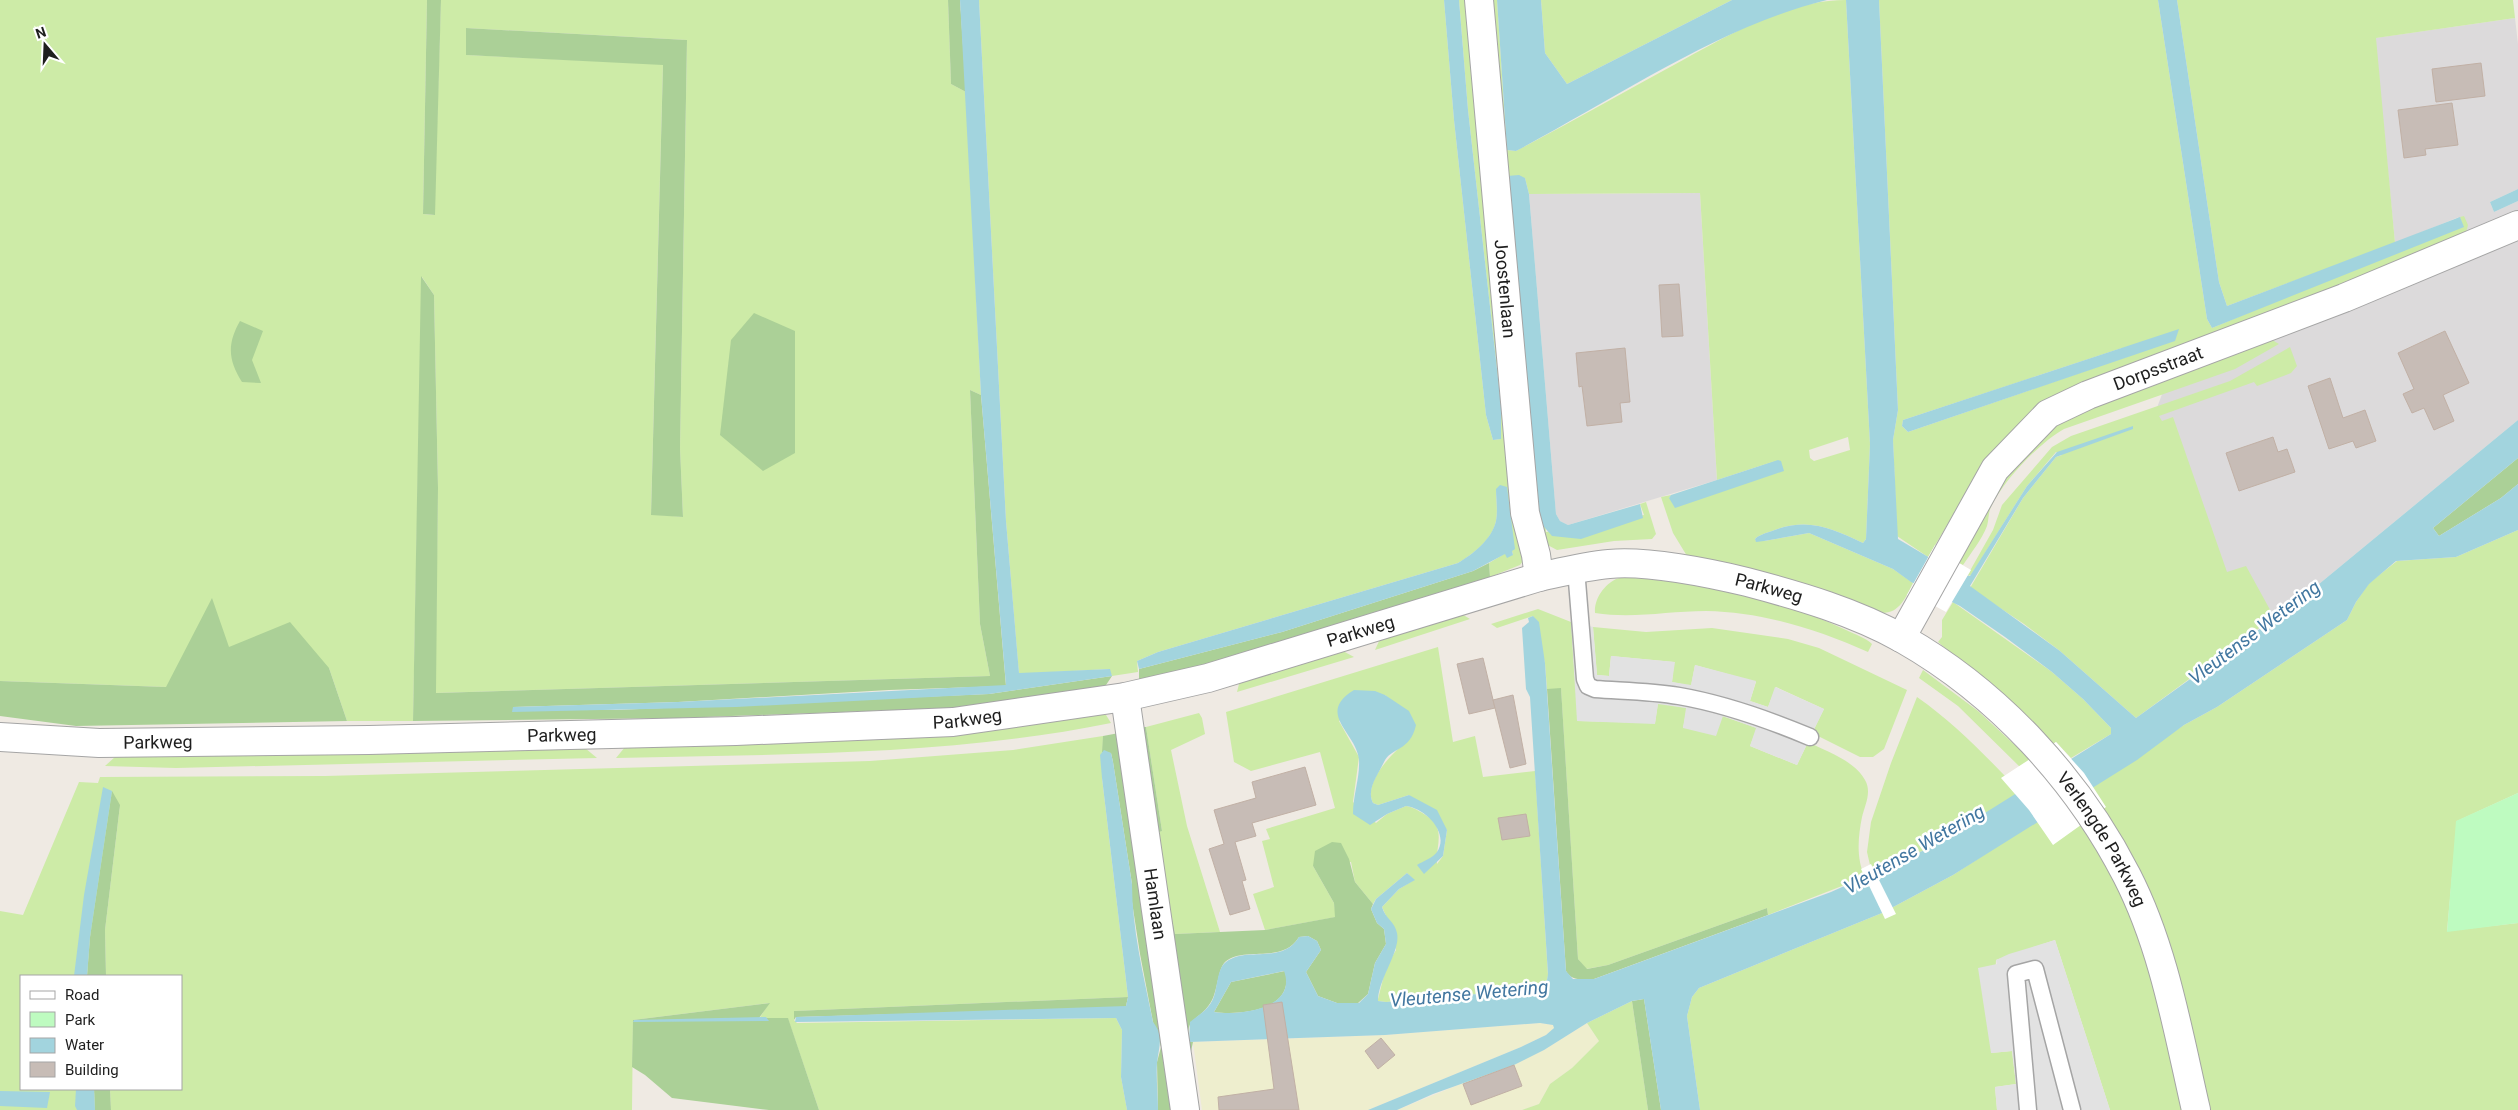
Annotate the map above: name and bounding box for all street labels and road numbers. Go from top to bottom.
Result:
street label: Joostenlaan [1491,239,1520,339]
street label: Dorpsstraat [2110,341,2206,394]
street label: Parkweg [1733,569,1805,607]
street label: Parkweg [1324,611,1397,651]
street label: Parkweg [932,704,1003,733]
street label: Parkweg [527,723,597,746]
street label: Parkweg [123,731,193,753]
street label: Verlengde Parkweg [2053,767,2151,910]
street label: Hamlaan [1140,866,1171,941]

